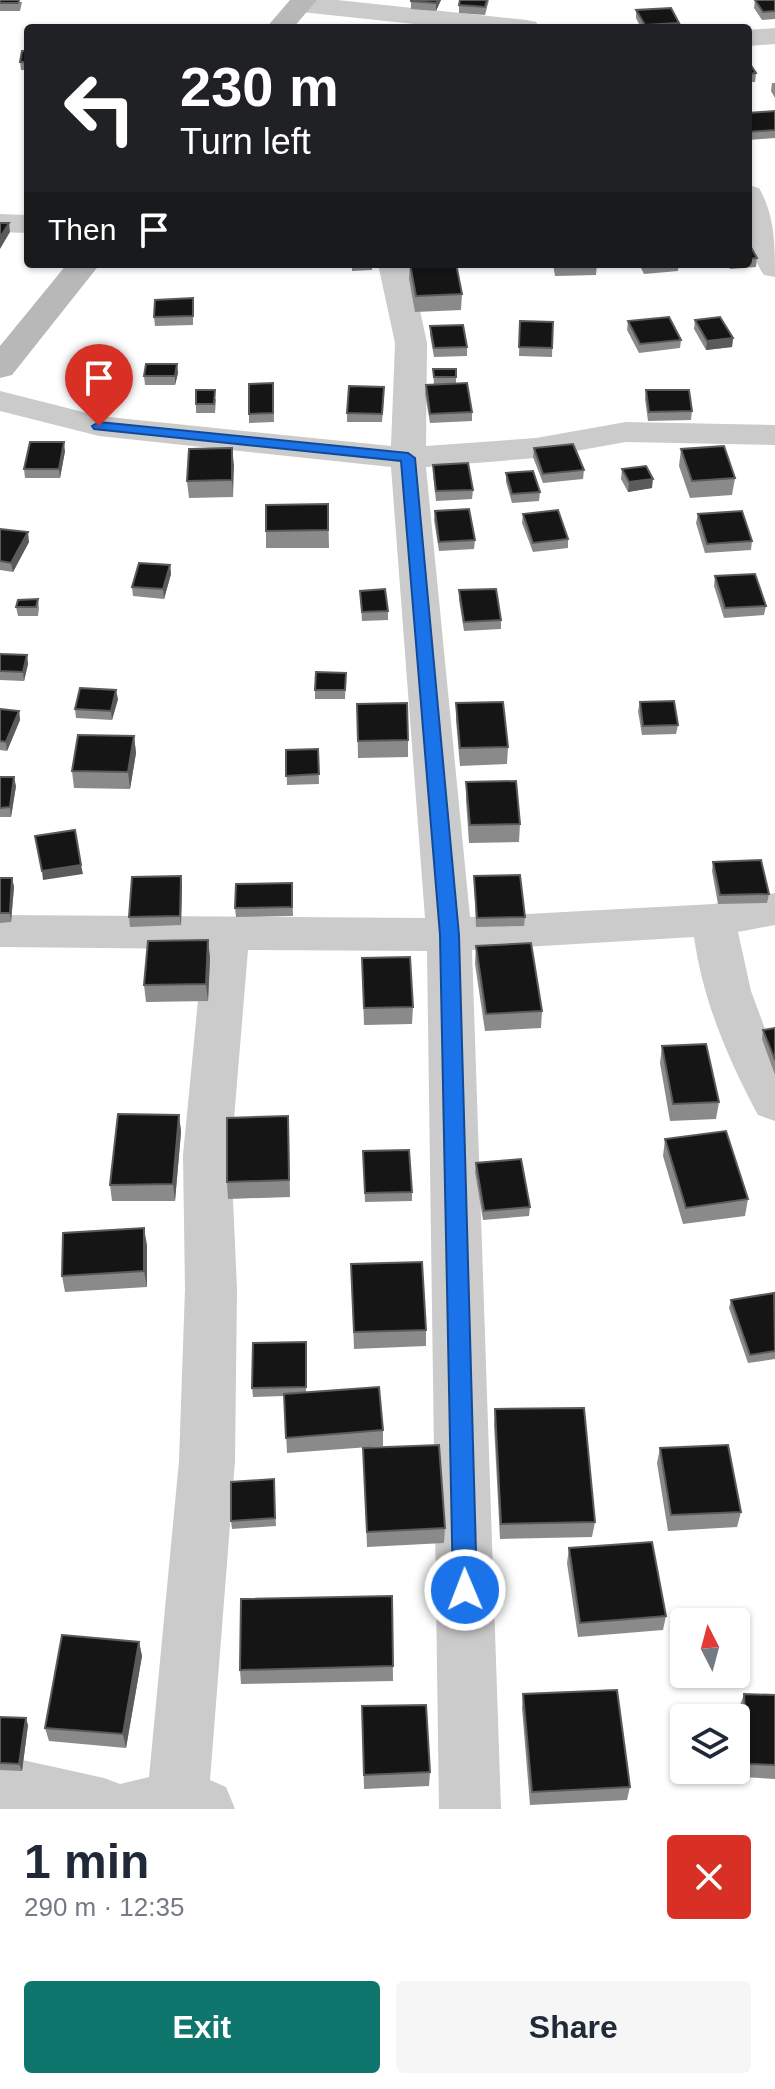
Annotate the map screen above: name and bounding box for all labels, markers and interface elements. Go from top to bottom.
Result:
text: 230 m [180,55,339,118]
icon: left [48,56,152,160]
text: Turn left [180,121,311,162]
icon: arrive [132,208,176,252]
text: Then [48,213,116,246]
pin [65,344,133,426]
icon: arrive [77,356,121,400]
position arrow [423,1548,507,1632]
north arrow [670,1608,750,1688]
map controls [670,1608,750,1784]
button: layers [670,1704,750,1784]
text: 1 min [24,1835,149,1888]
button: close [667,1835,751,1919]
text: 290 m · 12:35 [24,1892,184,1922]
button: Exit [24,1981,380,2073]
button: Share [396,1981,751,2073]

